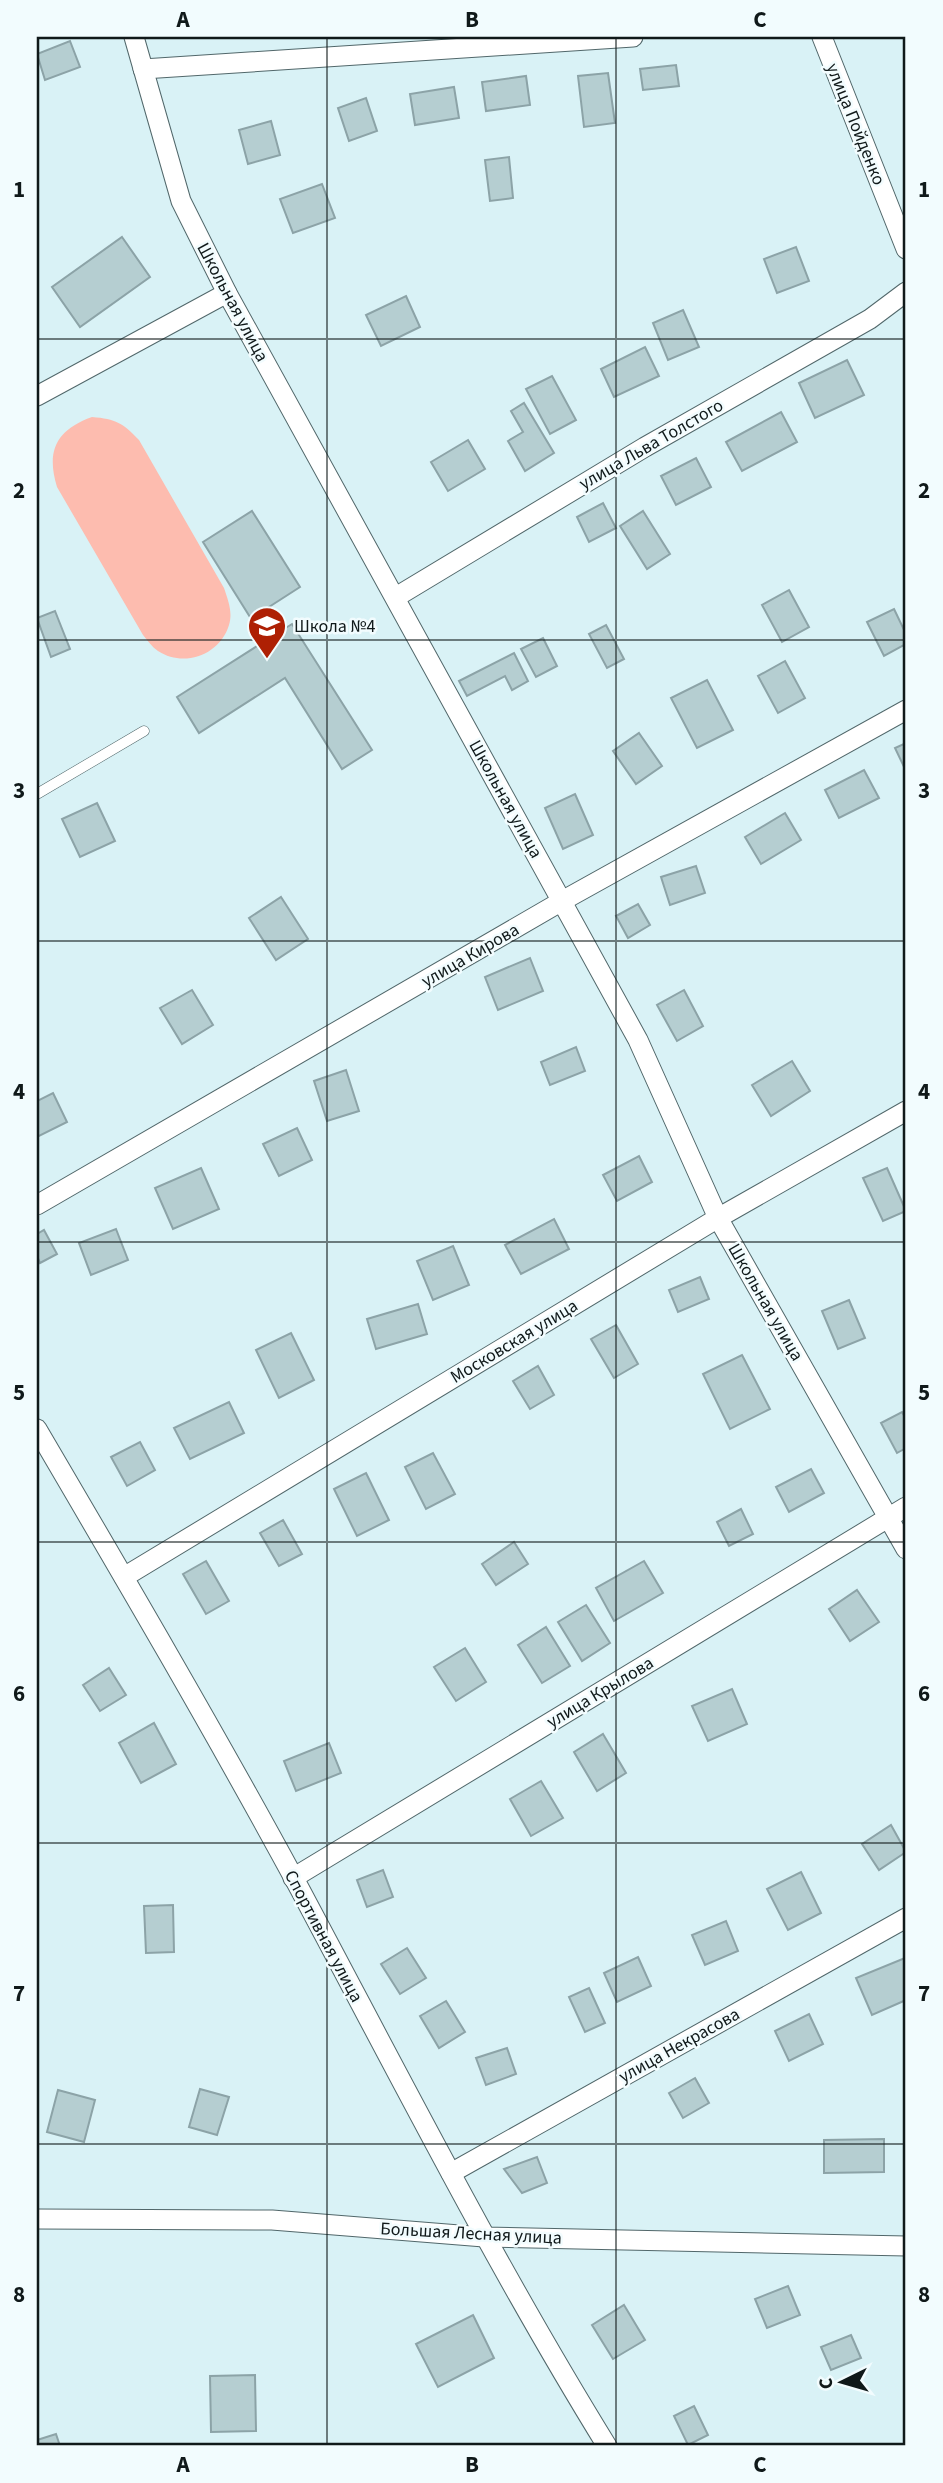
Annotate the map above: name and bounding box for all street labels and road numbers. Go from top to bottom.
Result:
street label: улица Пойденко [820,60,891,189]
street label: Школьная улица [191,238,275,366]
street label: улица Льва Толстого [575,393,728,496]
street label: Школьная улица [463,736,548,863]
street label: улица Кирова [417,917,524,994]
street label: Школьная улица [722,1239,809,1366]
street label: Московская улица [446,1293,583,1389]
street label: улица Крылова [542,1651,658,1734]
street label: Спортивная улица [278,1866,369,2007]
street label: улица Некрасова [614,2002,744,2089]
street label: Большая Лесная улица [380,2216,562,2251]

